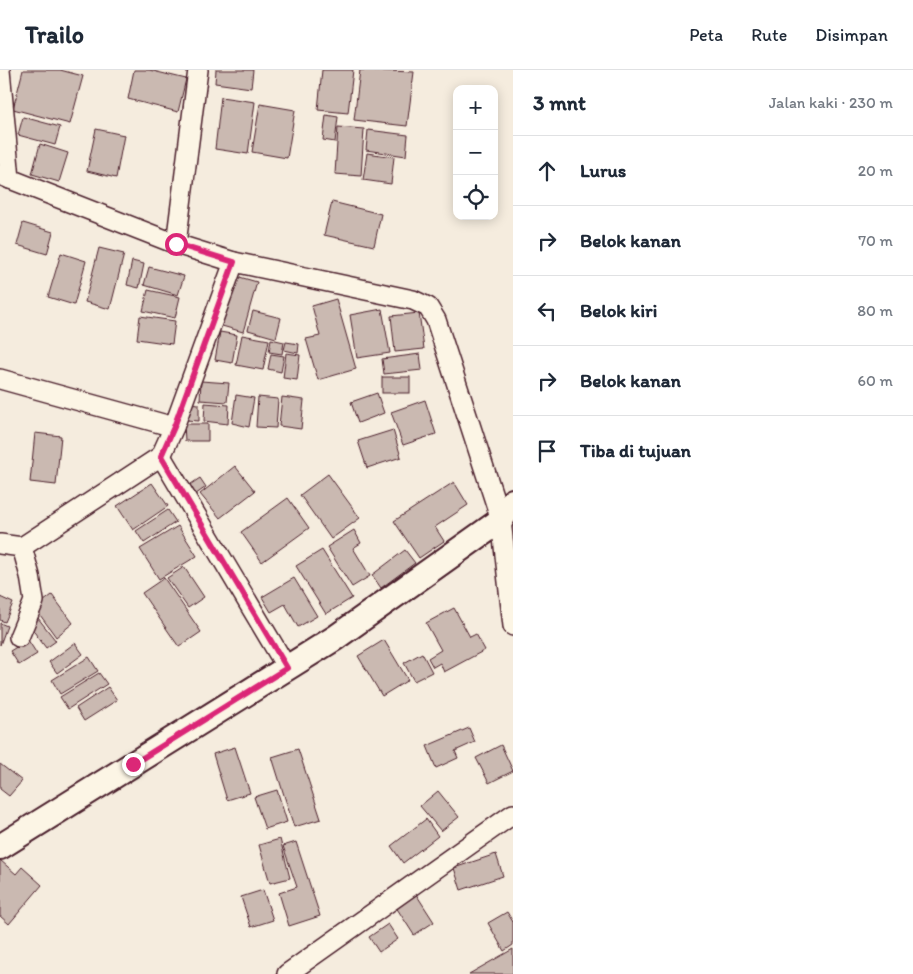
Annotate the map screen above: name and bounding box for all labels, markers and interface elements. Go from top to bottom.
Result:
text: Trailo [25,20,84,49]
text: Peta [689,24,723,46]
text: Rute [751,24,787,46]
text: Disimpan [815,24,888,46]
map controls [453,85,498,220]
button: + [453,85,498,130]
text: 3 mnt [533,90,586,115]
text: Jalan kaki · 230 m [769,93,893,112]
button: − [453,130,498,175]
icon: ahead [533,157,561,185]
text: Lurus [580,159,626,182]
text: 20 m [858,161,893,180]
button: locate [453,175,498,220]
icon: right [533,227,561,255]
text: Belok kanan [580,229,681,252]
text: 70 m [858,231,893,250]
route start [165,233,188,256]
icon: left [533,297,561,325]
text: Belok kiri [580,299,657,322]
text: 80 m [857,301,893,320]
icon: right [533,367,561,395]
text: Belok kanan [580,369,681,392]
text: 60 m [858,371,893,390]
icon: arrive [533,437,561,465]
text: Tiba di tujuan [580,439,691,462]
route end [122,753,145,776]

